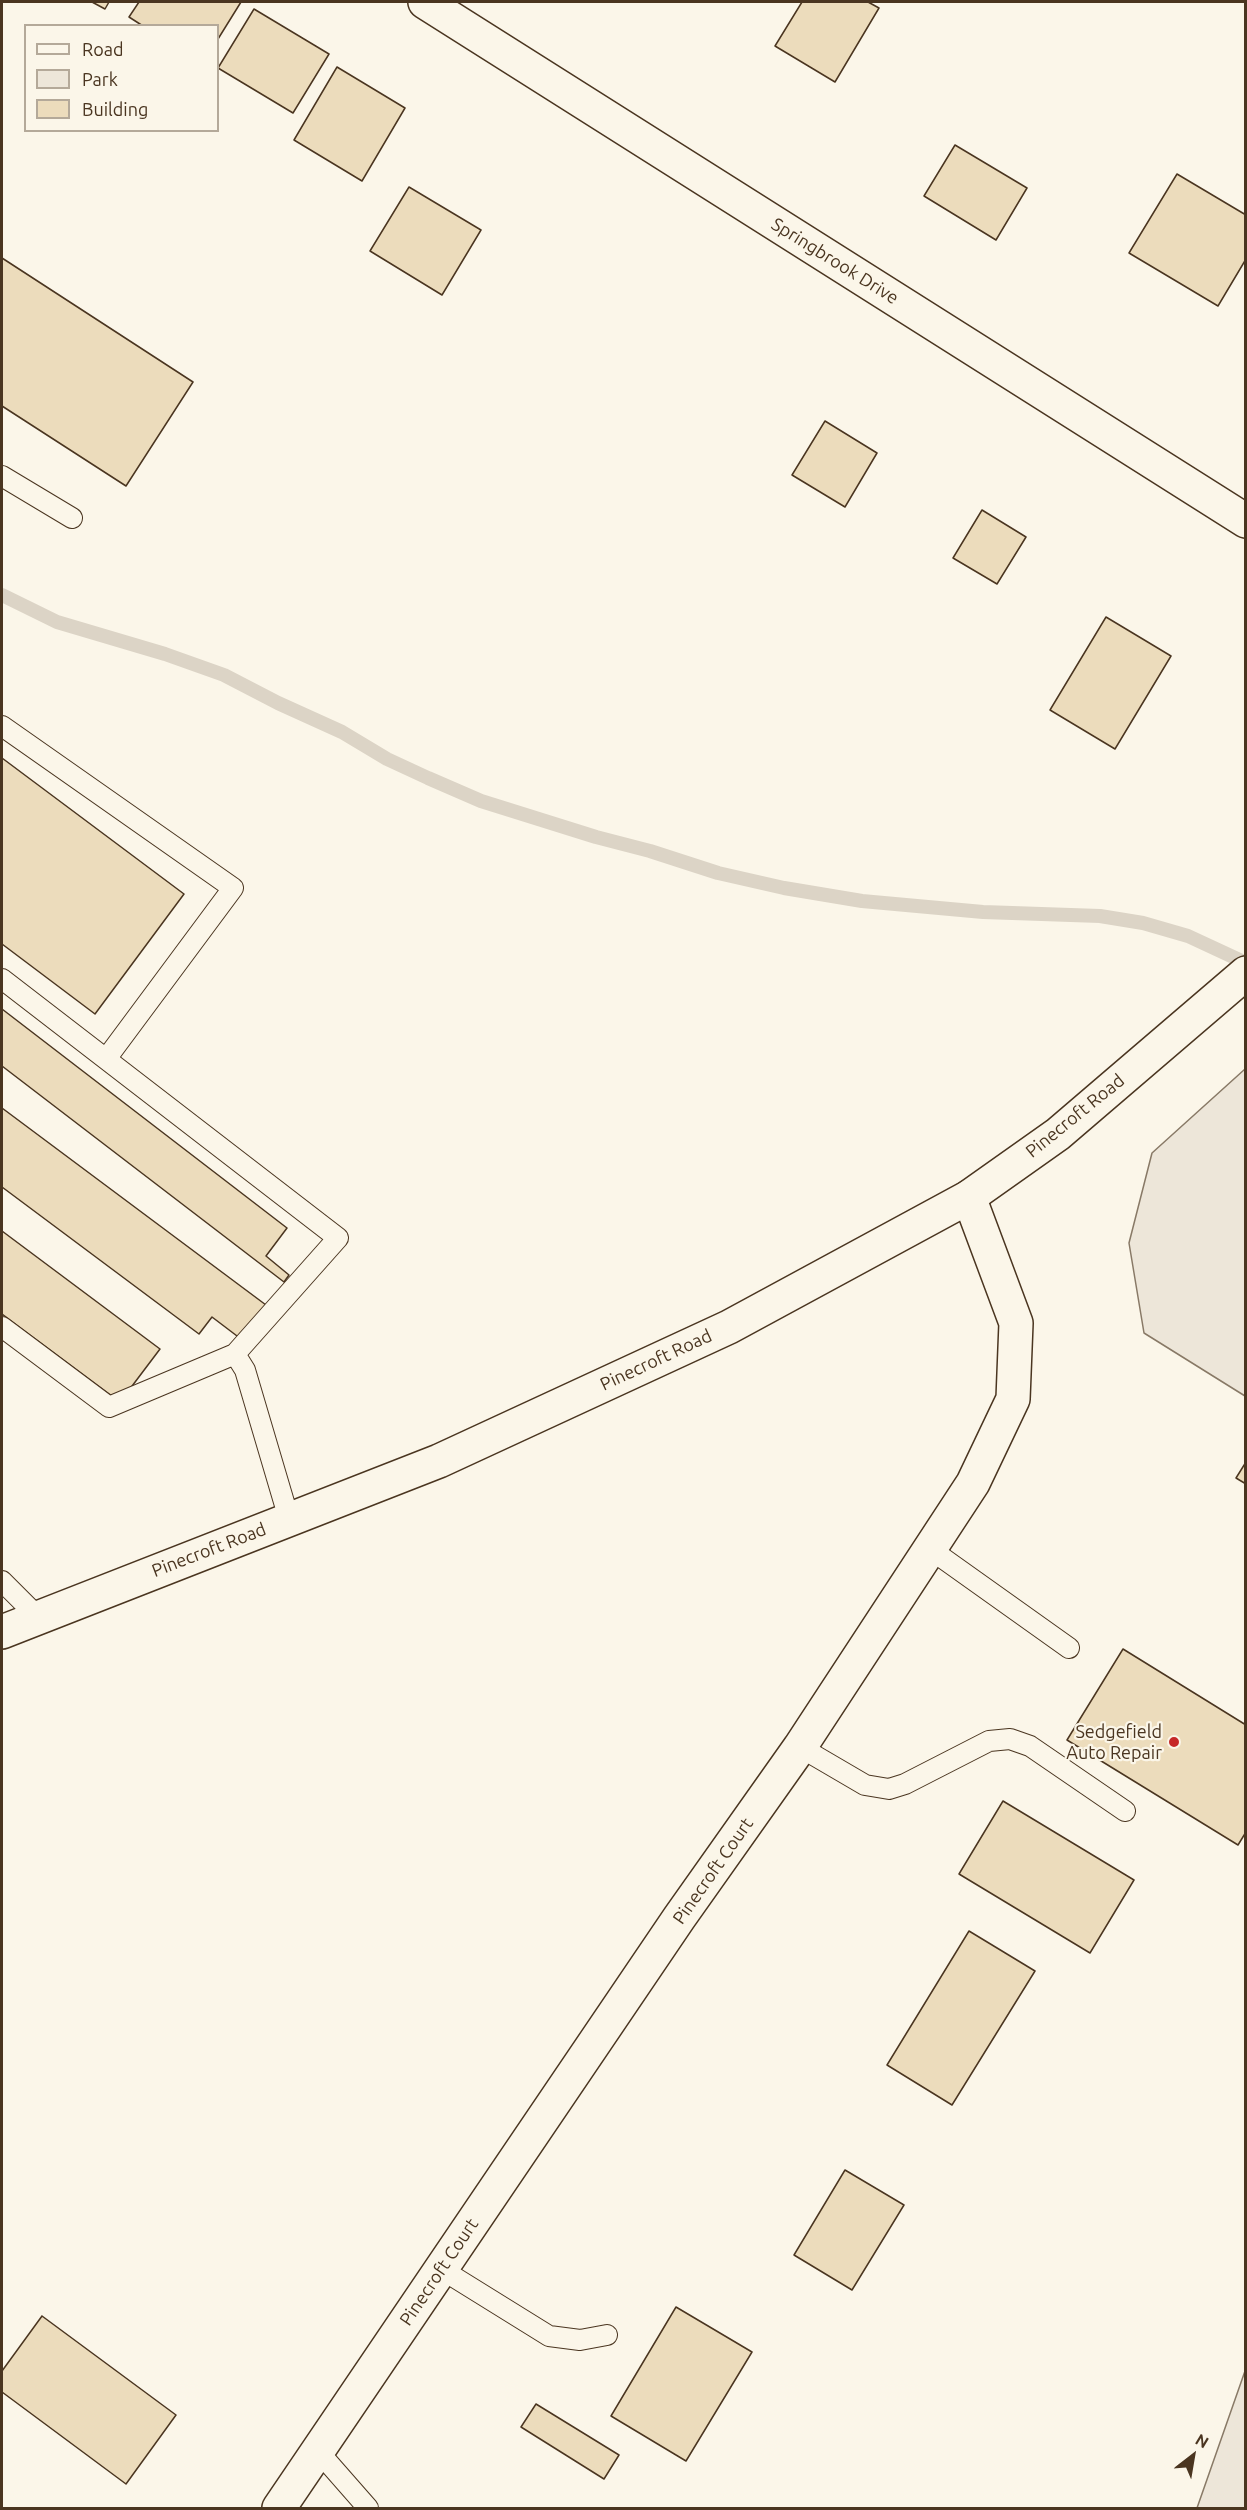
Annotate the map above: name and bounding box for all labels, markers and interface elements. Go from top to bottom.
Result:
legend [24,24,219,132]
text: Road [82,39,124,59]
text: Park [82,69,118,89]
text: Building [82,99,148,119]
street label: Springbrook Drive [767,213,903,309]
street label: Pinecroft Road [1021,1070,1129,1162]
street label: Pinecroft Road [597,1325,715,1395]
street label: Pinecroft Road [149,1518,269,1582]
place label: Sedgefield Auto Repair [1066,1721,1162,1764]
marker: Sedgefield Auto Repair [1167,1735,1181,1749]
street label: Pinecroft Court [668,1814,758,1928]
street label: Pinecroft Court [395,2214,483,2330]
north arrow [1163,2426,1223,2486]
text: N [1193,2430,1212,2451]

